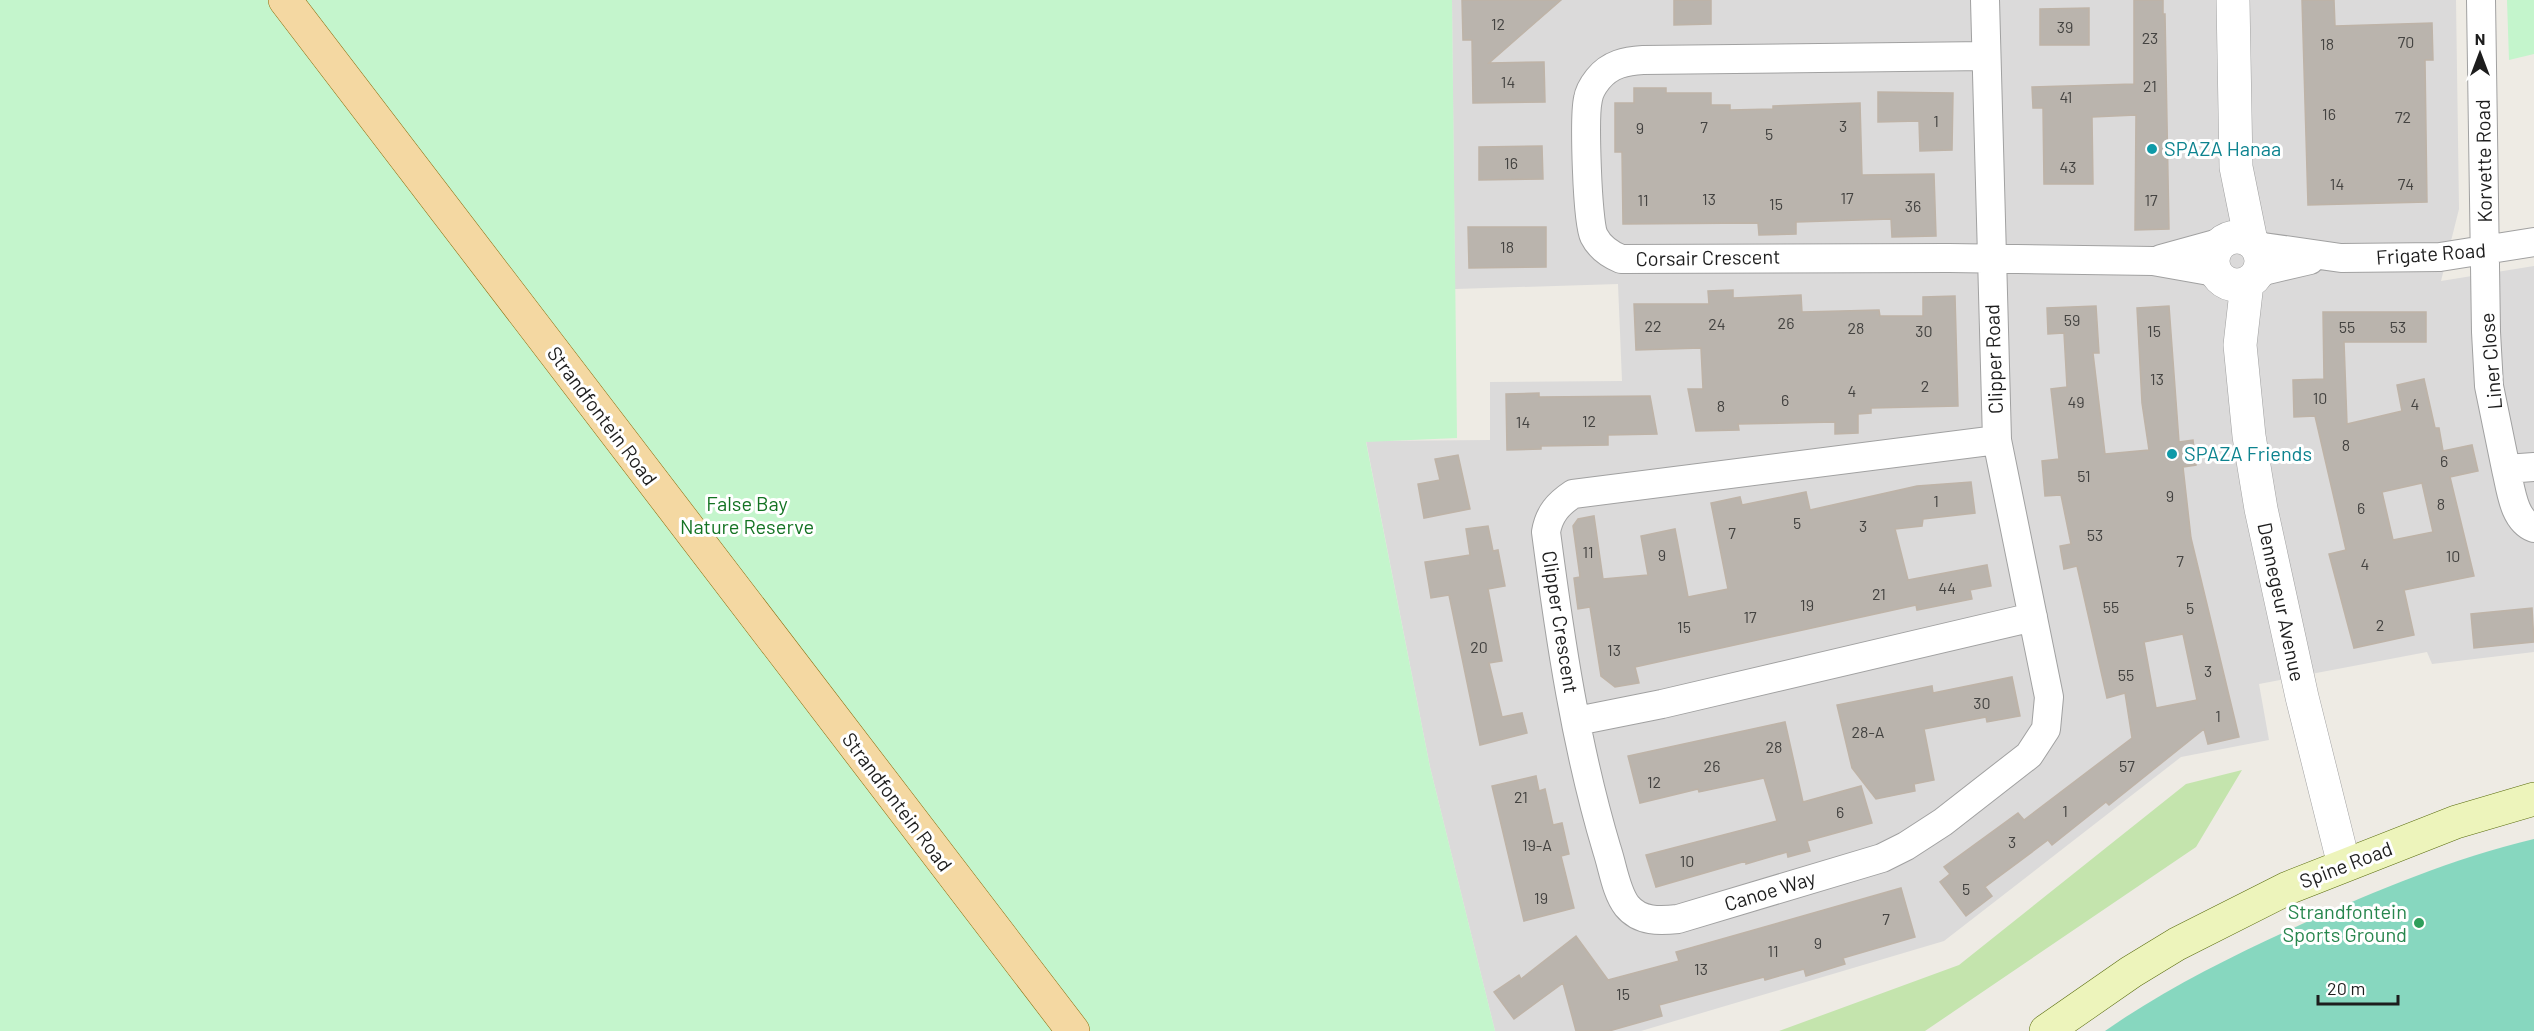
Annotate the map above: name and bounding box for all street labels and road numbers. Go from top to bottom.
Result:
street label: Korvette Road [2470,99,2496,223]
street label: Frigate Road [2375,237,2487,269]
street label: Corsair Crescent [1635,244,1781,270]
street label: Clipper Road [1979,304,2007,414]
street label: Liner Close [2474,312,2506,410]
street label: Strandfontein Road [543,341,663,490]
street label: Dennegeur Avenue [2253,520,2311,684]
street label: Clipper Crescent [1538,549,1584,695]
street label: Strandfontein Road [838,727,958,876]
street label: Spine Road [2296,835,2395,893]
street label: Canoe Way [1721,865,1818,915]

